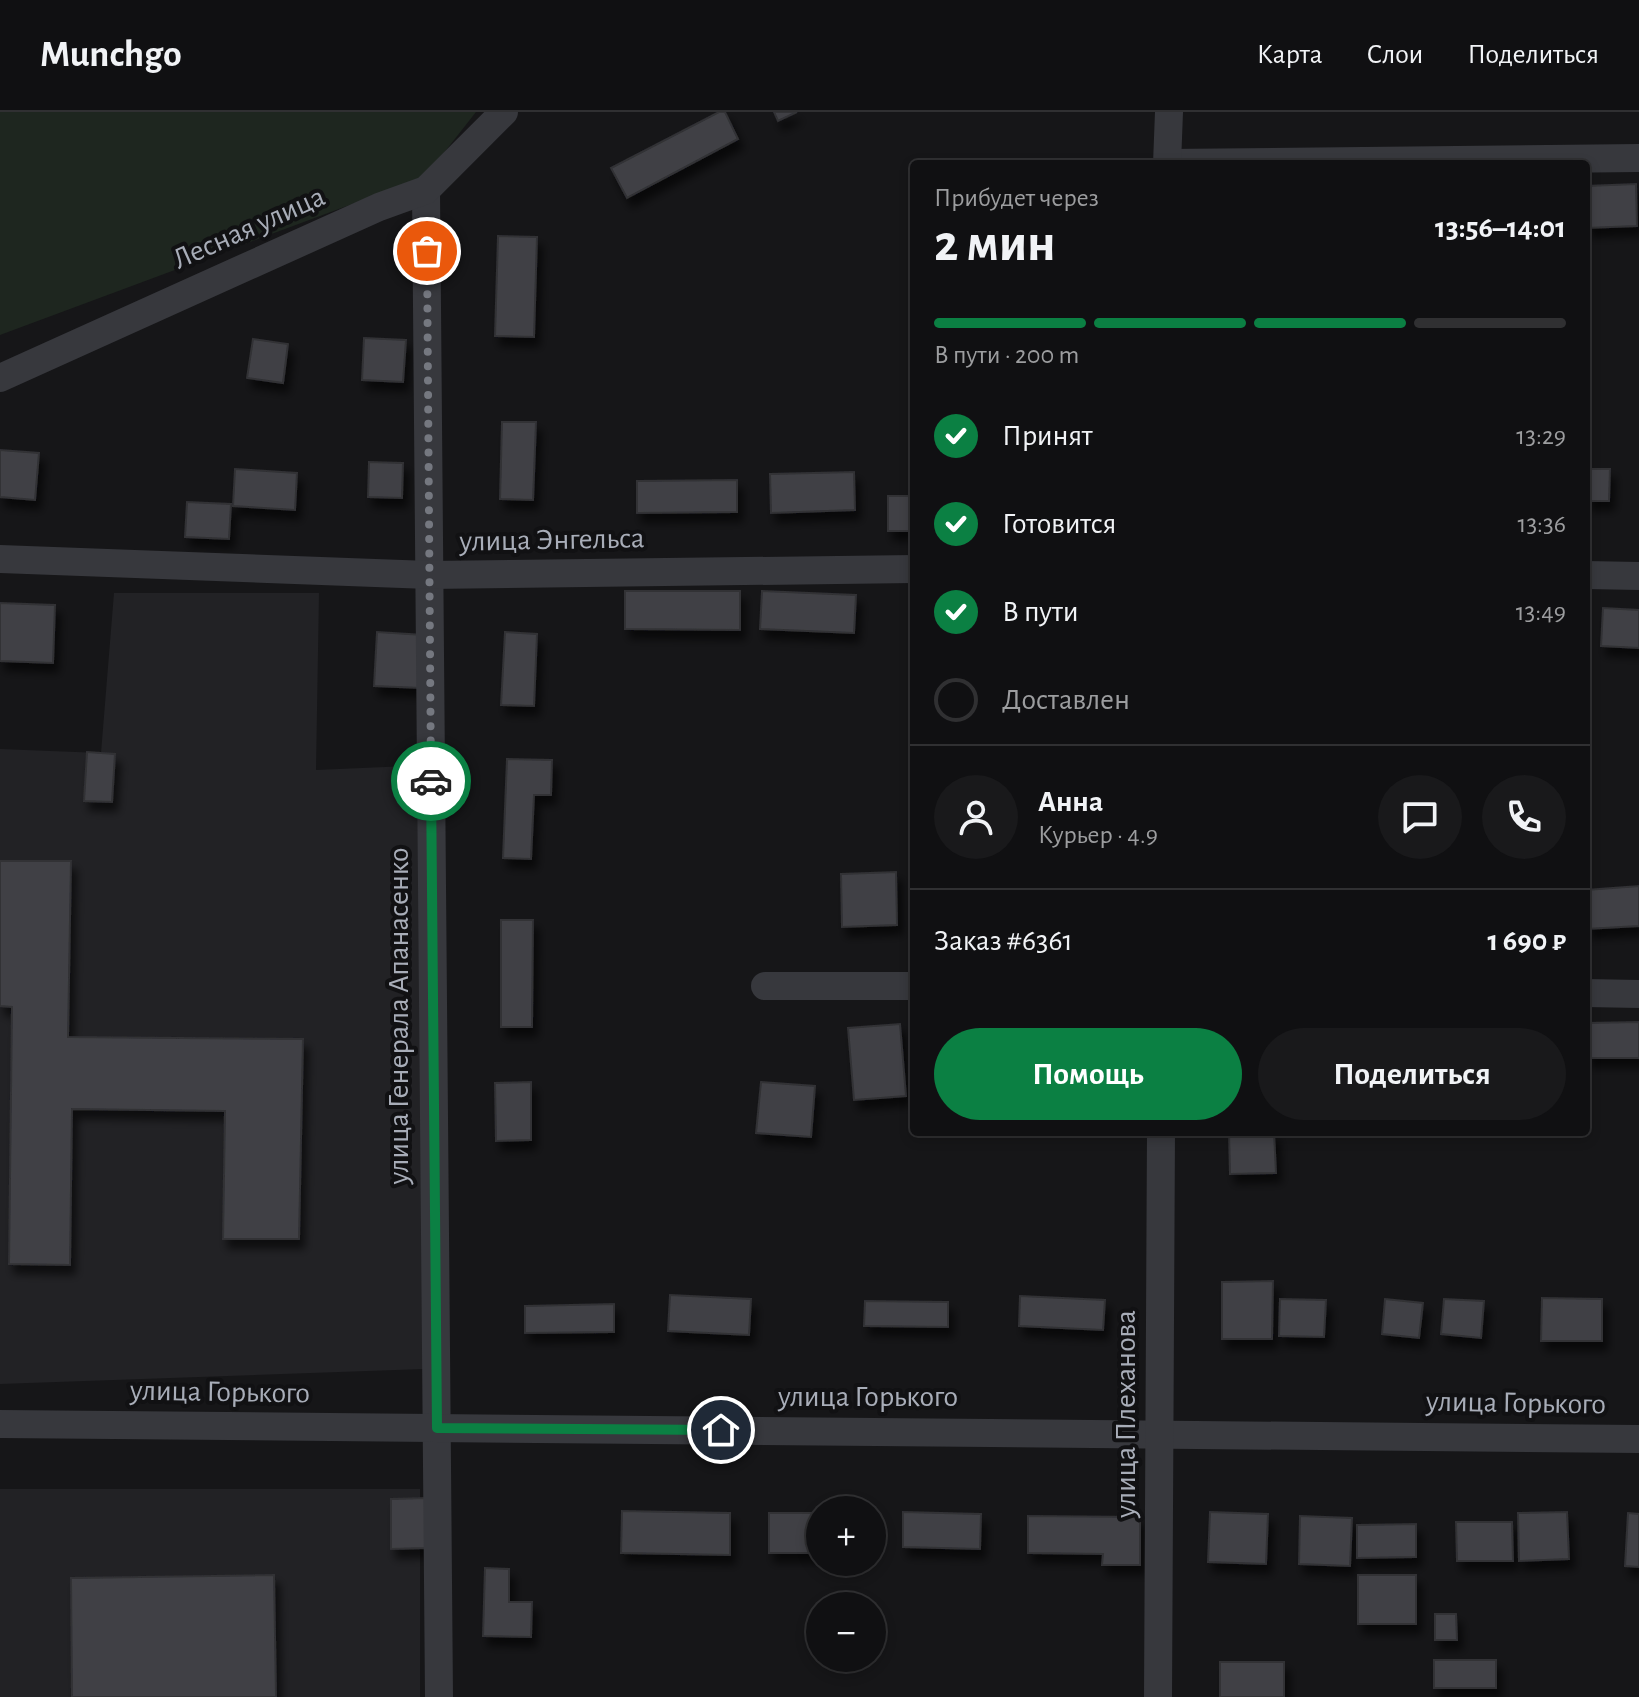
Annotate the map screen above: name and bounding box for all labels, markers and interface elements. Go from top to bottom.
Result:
text: Munchgo [40,36,182,74]
text: Карта [1257,41,1323,69]
text: Слои [1367,41,1423,69]
text: Поделиться [1467,41,1599,69]
street label: Лесная улица [169,181,329,275]
text: Прибудет через [934,185,1099,211]
text: 13:56–14:01 [1435,213,1566,243]
pin [393,217,461,285]
text: 2 мин [934,218,1056,270]
icon: bag [405,229,449,273]
text: В пути · 200 m [934,342,1079,368]
icon: check [934,414,978,458]
text: Принят [1002,421,1093,451]
text: 13:29 [1516,423,1566,449]
icon: check [934,502,978,546]
text: Готовится [1002,509,1116,539]
text: 13:36 [1517,511,1566,537]
street label: улица Энгельса [458,523,645,557]
icon: check [934,590,978,634]
text: В пути [1002,597,1079,627]
text: 13:49 [1516,599,1566,625]
text: Доставлен [1002,685,1130,715]
courier [391,741,471,821]
icon: car [409,759,453,803]
button: person [934,775,1018,859]
button: chat [1378,775,1462,859]
button: phone [1482,775,1566,859]
text: Анна [1038,787,1103,817]
text: Курьер · 4.9 [1038,822,1158,848]
street label: улица Генерала Апанасенко [384,847,414,1186]
text: Заказ #6361 [934,926,1073,956]
text: 1 690 ₽ [1487,926,1566,956]
button: Помощь [934,1028,1242,1120]
button: Поделиться [1258,1028,1566,1120]
street label: улица Плеханова [1111,1310,1141,1519]
street label: улица Горького [129,1375,310,1409]
street label: улица Горького [777,1382,958,1412]
street label: улица Горького [1425,1386,1606,1420]
pin [687,1396,755,1464]
icon: home [699,1408,743,1452]
map controls [806,1496,886,1672]
button: + [806,1496,886,1576]
button: − [806,1592,886,1672]

